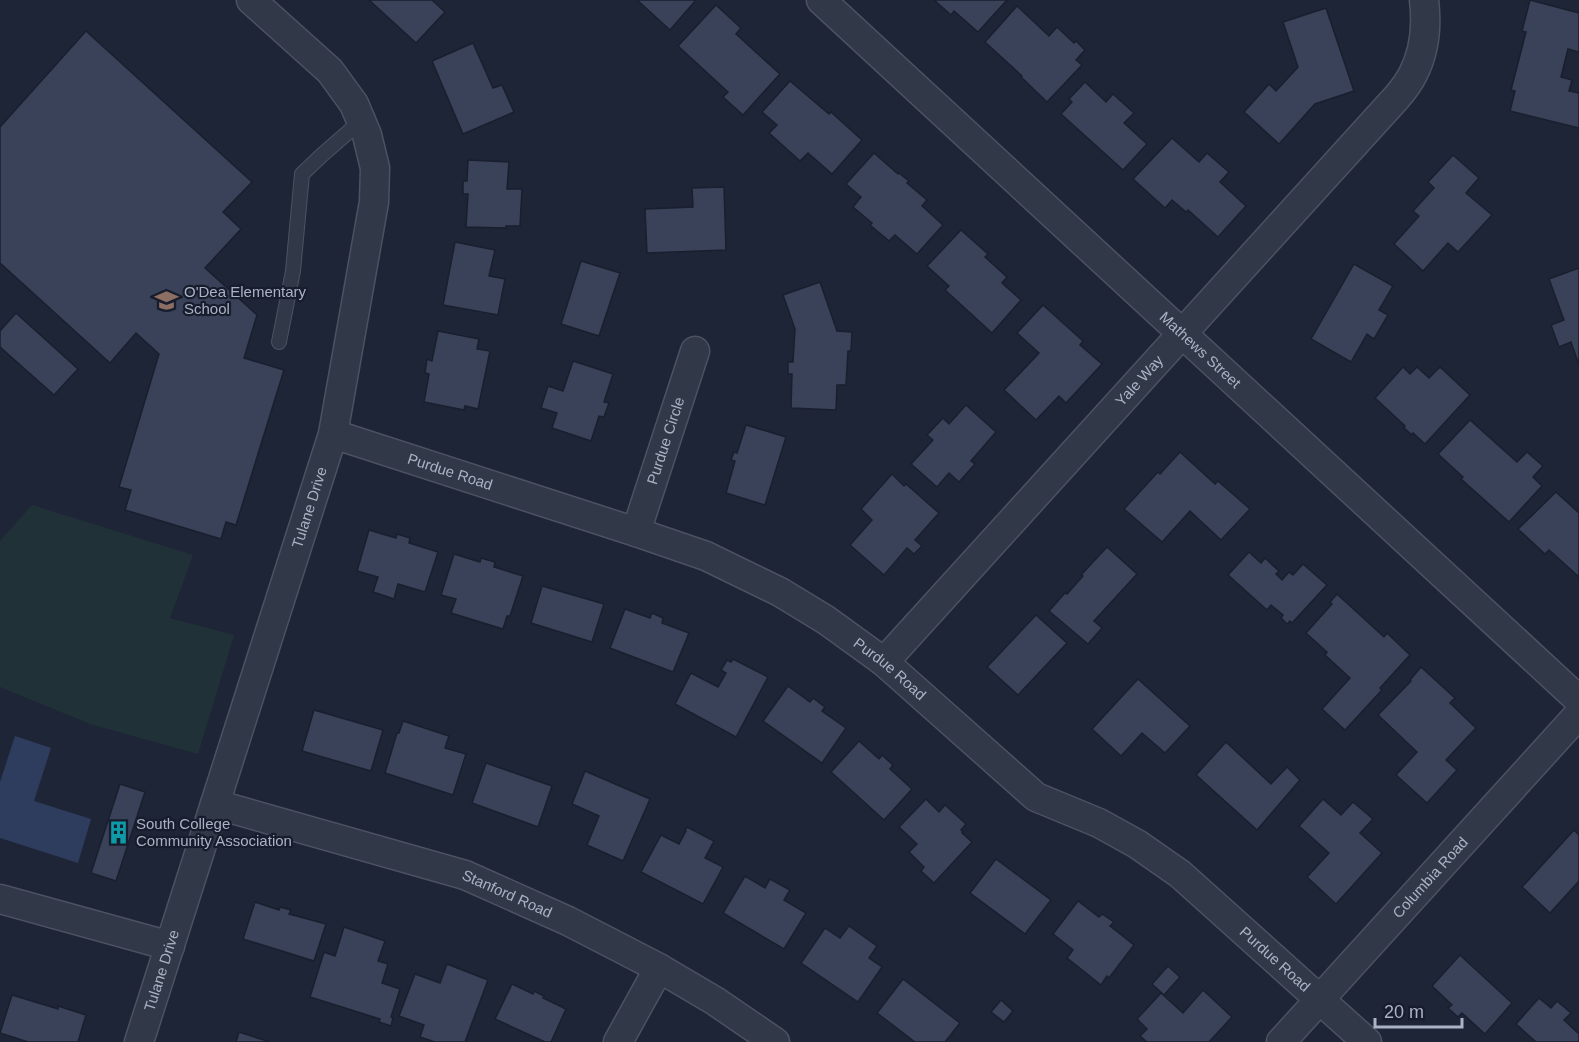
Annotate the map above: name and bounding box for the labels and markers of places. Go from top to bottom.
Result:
place label: O'Dea Elementary School [184,283,307,317]
school or university icon: O'Dea Elementary School [153,288,179,314]
place label: South College Community Association [136,815,292,849]
building icon: South College Community Association [105,820,131,846]

